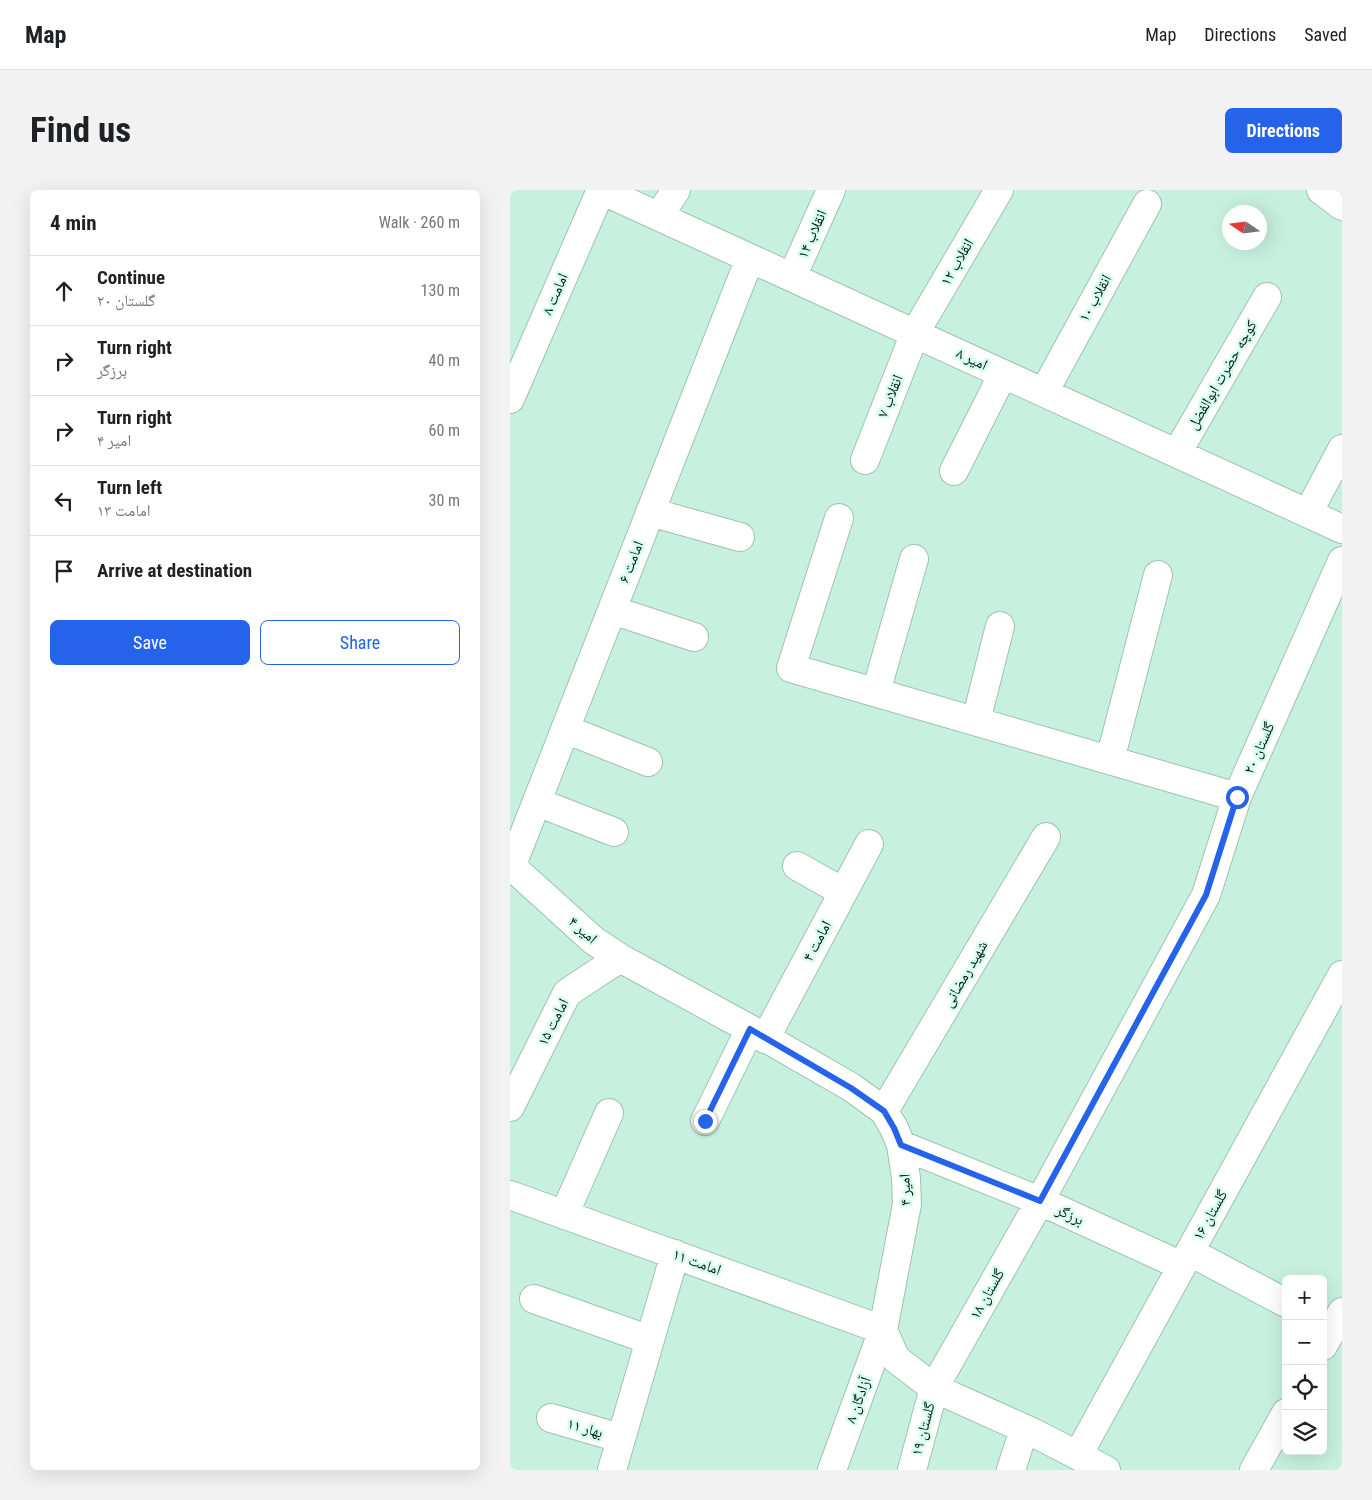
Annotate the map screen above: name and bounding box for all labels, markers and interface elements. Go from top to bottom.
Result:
text: Map [25,21,66,49]
text: Map [1145,24,1176,45]
text: Directions [1204,24,1276,45]
text: Saved [1304,24,1347,45]
button: Directions [1225,108,1342,153]
text: Find us [30,110,131,151]
north arrow [1222,205,1267,250]
street label: انقلاب ۱۴ [793,207,831,261]
text: 4 min [50,211,97,235]
text: Walk · 260 m [379,213,460,232]
street label: انقلاب ۱۲ [936,235,978,289]
text: Continue [97,266,165,289]
street label: امامت ۸ [538,270,572,318]
street label: انقلاب ۱۰ [1075,271,1115,325]
icon: ahead [50,277,78,305]
text: 130 m [421,281,460,300]
text: گلستان ۲۰ [97,291,155,310]
street label: کوچه حضرت ابوالفضل [1183,317,1261,433]
text: Turn right [97,336,172,359]
street label: امیر ۸ [954,344,990,374]
icon: right [50,347,78,375]
text: 40 m [428,351,460,370]
text: برزگر [97,361,127,380]
street label: انقلاب ۷ [873,372,907,420]
text: Turn right [97,406,172,429]
icon: right [50,417,78,445]
text: 60 m [428,421,460,440]
text: امیر ۴ [97,431,131,450]
text: Turn left [97,476,162,499]
icon: left [50,487,78,515]
text: 30 m [428,491,460,510]
text: امامت ۱۳ [97,501,151,520]
street label: امامت ۶ [615,538,647,586]
icon: arrive [50,557,78,585]
text: Arrive at destination [97,559,252,582]
button: Save [50,620,250,665]
button: Share [260,620,460,665]
street label: گلستان ۲۰ [1240,719,1279,777]
route start [1226,786,1249,809]
street label: امیر ۴ [565,913,601,947]
street label: امامت ۴ [799,918,835,964]
street label: شهید رمضانی [939,937,992,1011]
street label: امامت ۱۵ [534,996,572,1048]
route end [694,1110,717,1133]
street label: امیر ۴ [895,1174,915,1206]
street label: گلستان ۱۶ [1189,1186,1232,1244]
street label: برزگر [1052,1200,1087,1229]
street label: امامت ۱۱ [670,1245,724,1279]
street label: گلستان ۱۸ [966,1265,1009,1323]
map controls [1282,1275,1327,1455]
button: + [1282,1275,1327,1320]
button: − [1282,1320,1327,1365]
button: locate [1282,1365,1327,1410]
street label: آزادگان ۸ [841,1373,876,1426]
street label: گلستان ۱۹ [907,1400,940,1458]
button: layers [1282,1410,1327,1455]
street label: بهار ۱۱ [565,1414,605,1442]

